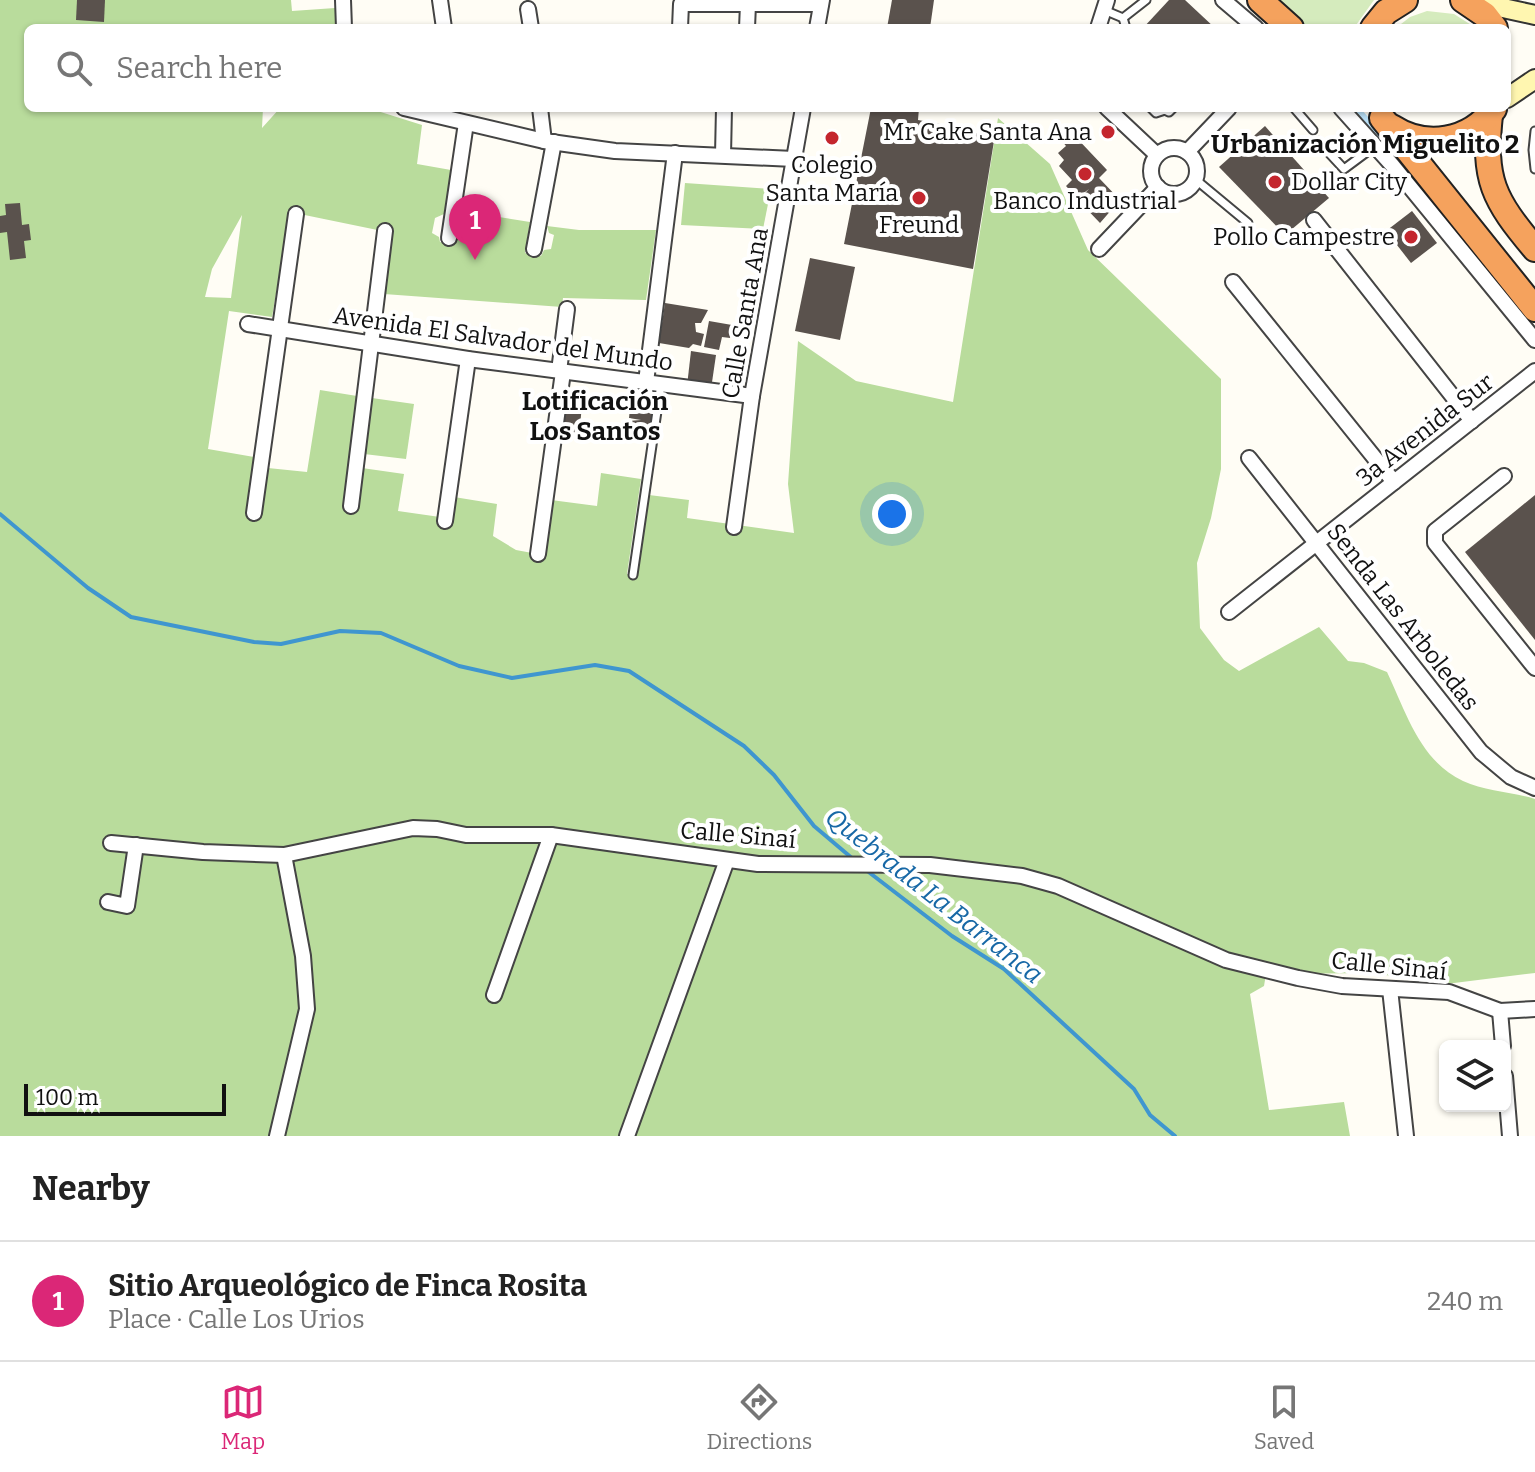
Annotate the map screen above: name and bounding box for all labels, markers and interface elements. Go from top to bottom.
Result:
search box [24,24,1511,112]
icon: search [52,46,96,90]
text: Search here [116,50,283,86]
place label: Mr Cake Santa Ana [883,118,1092,146]
marker: Mr Cake Santa Ana [1099,123,1117,141]
marker: Colegio Santa María [823,129,841,147]
district label: Urbanización Miguelito 2 [1211,129,1519,160]
place label: Colegio Santa María [766,151,898,207]
marker: Banco Industrial [1076,165,1094,183]
place label: Dollar City [1291,168,1407,196]
marker: Dollar City [1266,173,1284,191]
place label: Banco Industrial [993,187,1177,215]
marker: Freund [910,189,928,207]
pin: 1 [449,194,501,260]
place label: Freund [879,211,959,239]
place label: Pollo Campestre [1213,223,1395,251]
street label: Calle Santa Ana [716,225,774,401]
marker: Pollo Campestre [1402,228,1420,246]
street label: Avenida El Salvador del Mundo [331,301,675,377]
street label: 3a Avenida Sur [1351,368,1499,492]
district label: Lotificación Los Santos [522,386,669,447]
your location [872,494,912,534]
street label: Senda Las Arboledas [1321,518,1485,716]
water label: Quebrada La Barranca [819,802,1049,990]
street label: Calle Sinaí [679,816,797,854]
street label: Calle Sinaí [1330,946,1448,986]
map controls [1439,1040,1511,1112]
button: layers [1439,1040,1511,1112]
scale bar [24,1080,226,1116]
text: 100 m [36,1084,99,1111]
text: Nearby [32,1168,150,1209]
text: Sitio Arqueológico de Finca Rosita [108,1268,587,1304]
text: 1 [52,1286,64,1317]
text: 240 m [1427,1286,1503,1317]
text: Place · Calle Los Urios [108,1304,365,1335]
tab: Map [221,1380,265,1455]
tab: Directions [707,1380,812,1455]
tab: Saved [1254,1380,1314,1455]

